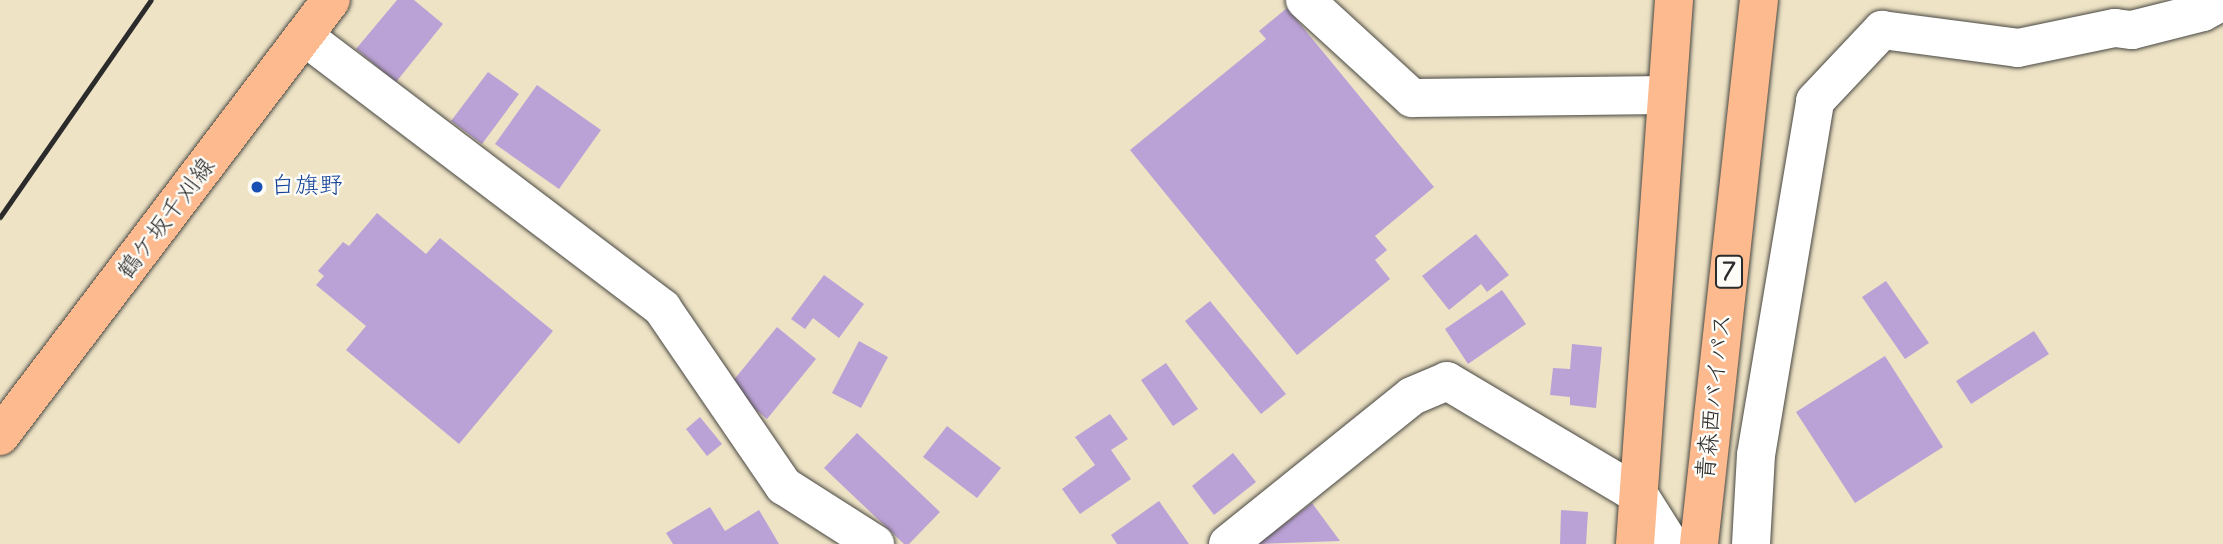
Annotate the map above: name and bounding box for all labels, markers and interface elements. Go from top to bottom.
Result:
street label: 鶴ケ坂千刈線 [112,153,222,285]
place label: 白旗野 [271,173,343,201]
marker: 白旗野 [249,179,265,195]
road number: 7 [1715,252,1743,292]
street label: 青森西バイパス [1692,312,1738,482]

